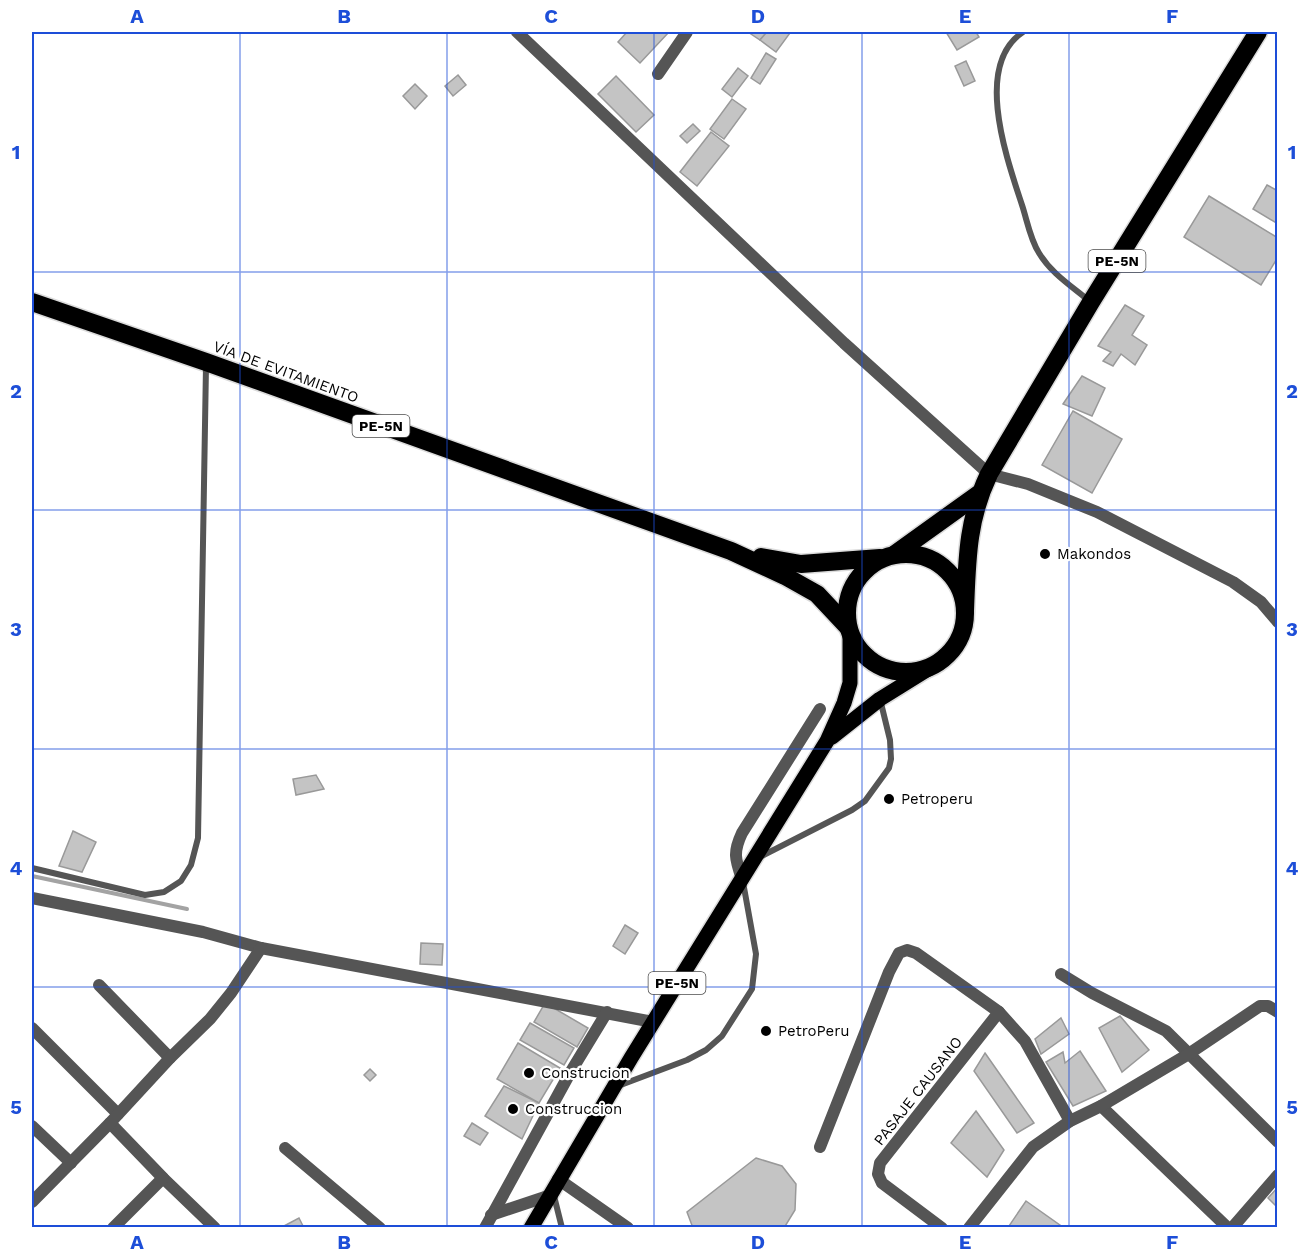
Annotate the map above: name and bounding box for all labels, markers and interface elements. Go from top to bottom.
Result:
text: A [130,4,144,28]
text: B [337,4,351,28]
text: C [544,4,558,28]
text: D [751,4,765,28]
text: E [959,4,971,28]
text: F [1166,4,1178,28]
text: 1 [12,140,20,164]
text: 1 [1288,140,1296,164]
road number: PE-5N [1088,250,1146,272]
street label: VÍA DE EVITAMIENTO [211,337,361,407]
text: 2 [10,379,22,403]
text: 2 [1286,379,1298,403]
road number: PE-5N [352,415,410,437]
place label: Makondos [1057,545,1131,563]
marker: Makondos [1038,547,1052,561]
text: 3 [10,617,22,641]
text: 3 [1286,617,1298,641]
place label: Petroperu [901,790,973,808]
marker: Petroperu [882,792,896,806]
text: 4 [10,856,23,880]
text: 4 [1286,856,1299,880]
road number: PE-5N [648,972,706,994]
place label: PetroPeru [778,1022,850,1040]
marker: PetroPeru [759,1024,773,1038]
street label: PASAJE CAUSANO [870,1033,966,1149]
place label: Construcion [541,1064,630,1082]
marker: Construcion [522,1066,536,1080]
text: 5 [10,1095,22,1119]
text: 5 [1286,1095,1298,1119]
place label: Construccion [525,1100,622,1118]
marker: Construccion [506,1102,520,1116]
text: A [130,1230,144,1254]
text: B [337,1230,351,1254]
text: C [544,1230,558,1254]
text: D [751,1230,765,1254]
text: E [959,1230,971,1254]
text: F [1166,1230,1178,1254]

